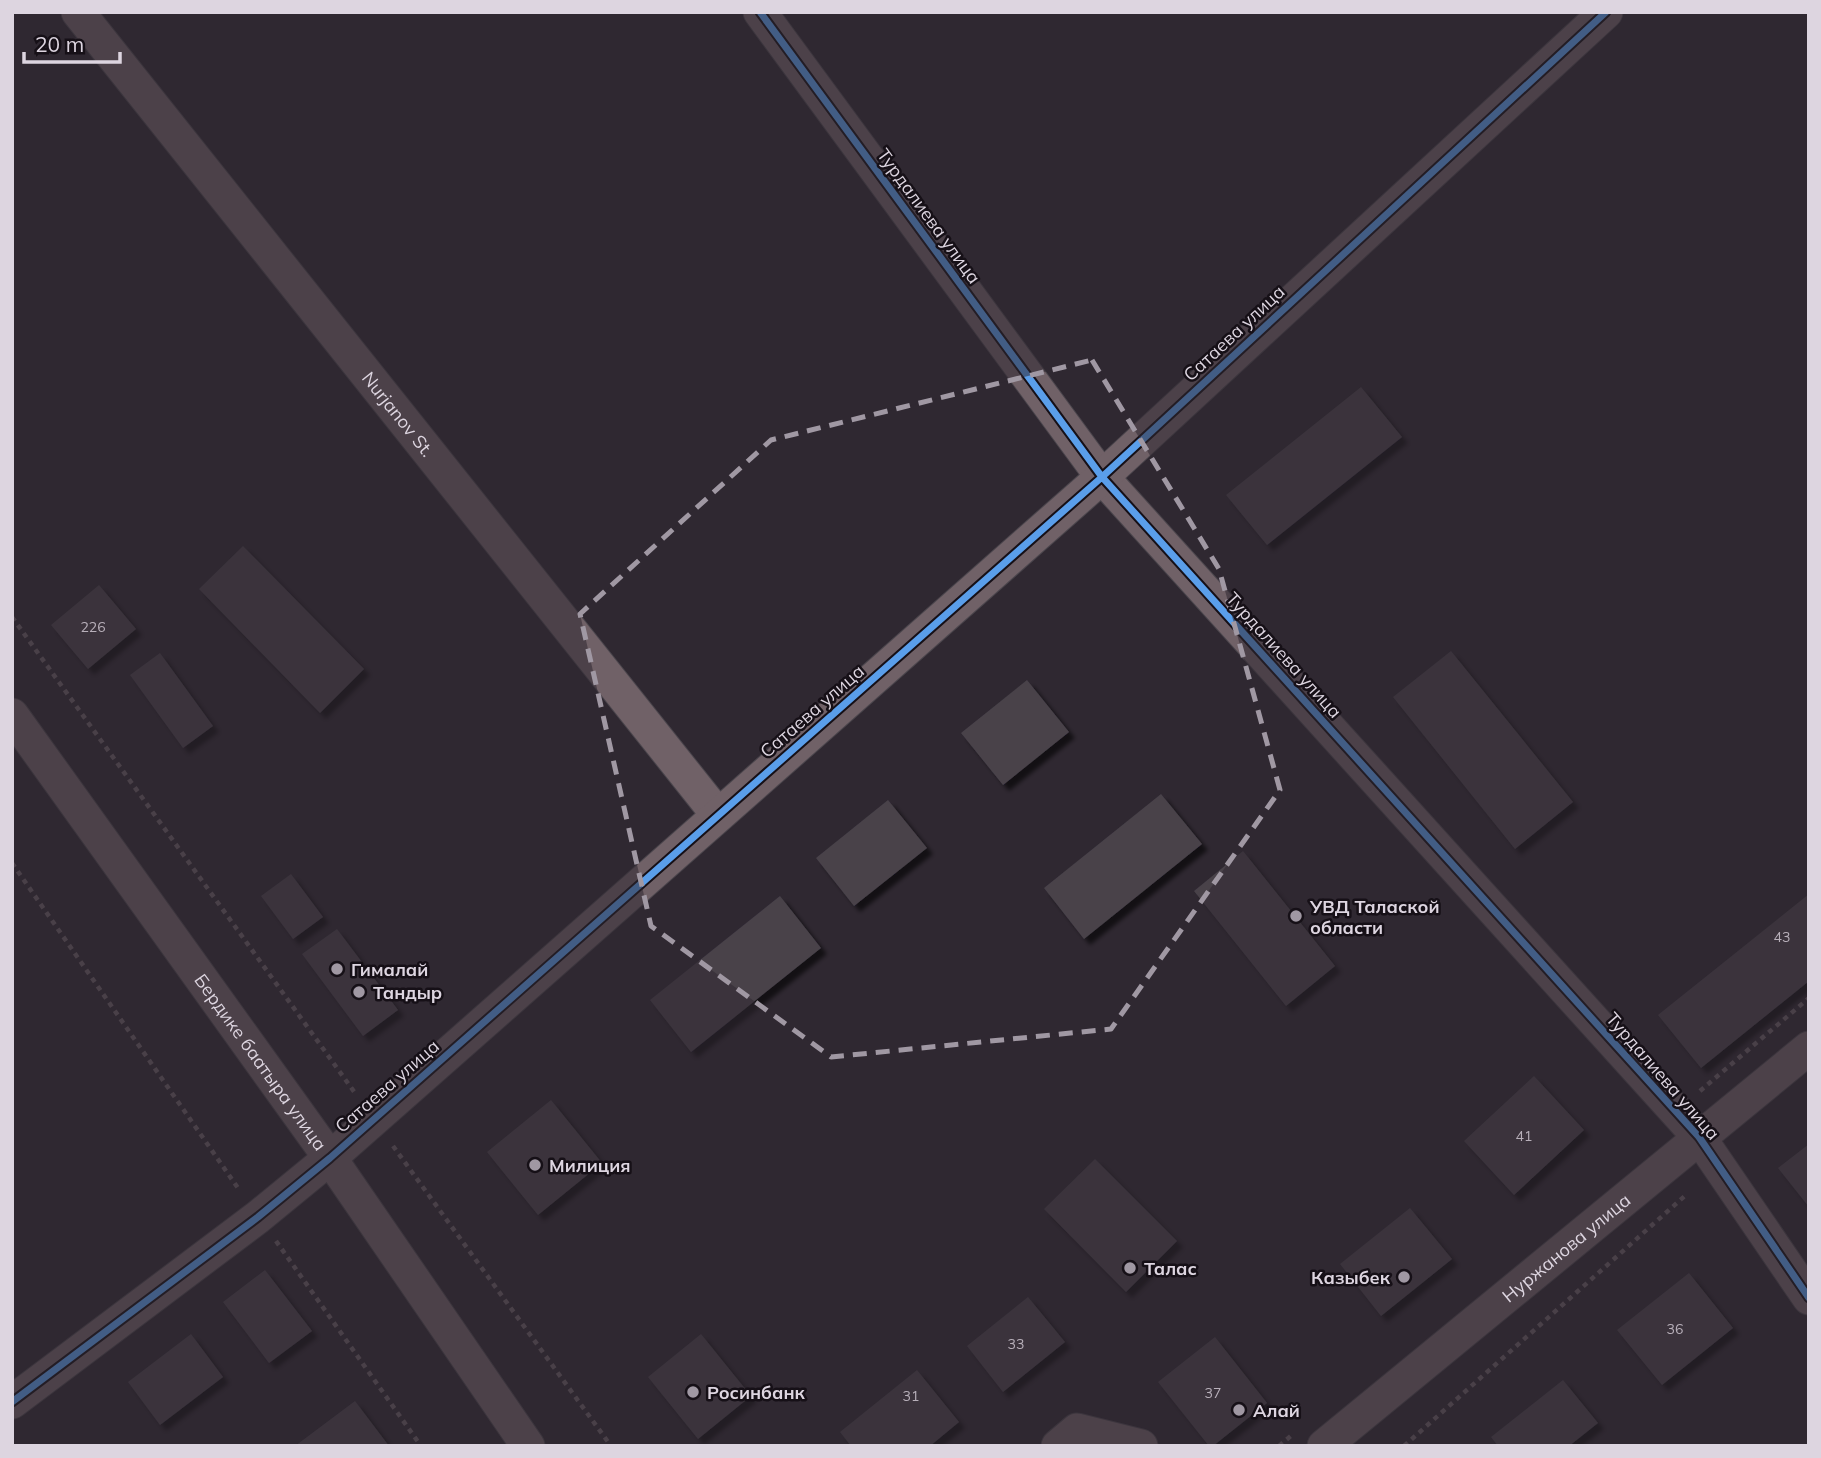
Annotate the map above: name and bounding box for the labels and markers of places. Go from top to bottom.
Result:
place label: УВД Талаской области [1309,895,1440,939]
marker: УВД Талаской области [1288,908,1304,924]
place label: Гималай [351,958,428,981]
marker: Гималай [329,961,345,977]
place label: Тандыр [373,981,442,1004]
marker: Тандыр [351,984,367,1000]
place label: Милиция [549,1154,631,1177]
marker: Милиция [527,1157,543,1173]
place label: Талас [1144,1257,1197,1280]
marker: Талас [1122,1260,1138,1276]
place label: Казыбек [1311,1266,1391,1289]
marker: Казыбек [1396,1269,1412,1285]
place label: Росинбанк [707,1381,806,1404]
marker: Росинбанк [685,1384,701,1400]
place label: Алай [1253,1399,1300,1422]
marker: Алай [1231,1402,1247,1418]

